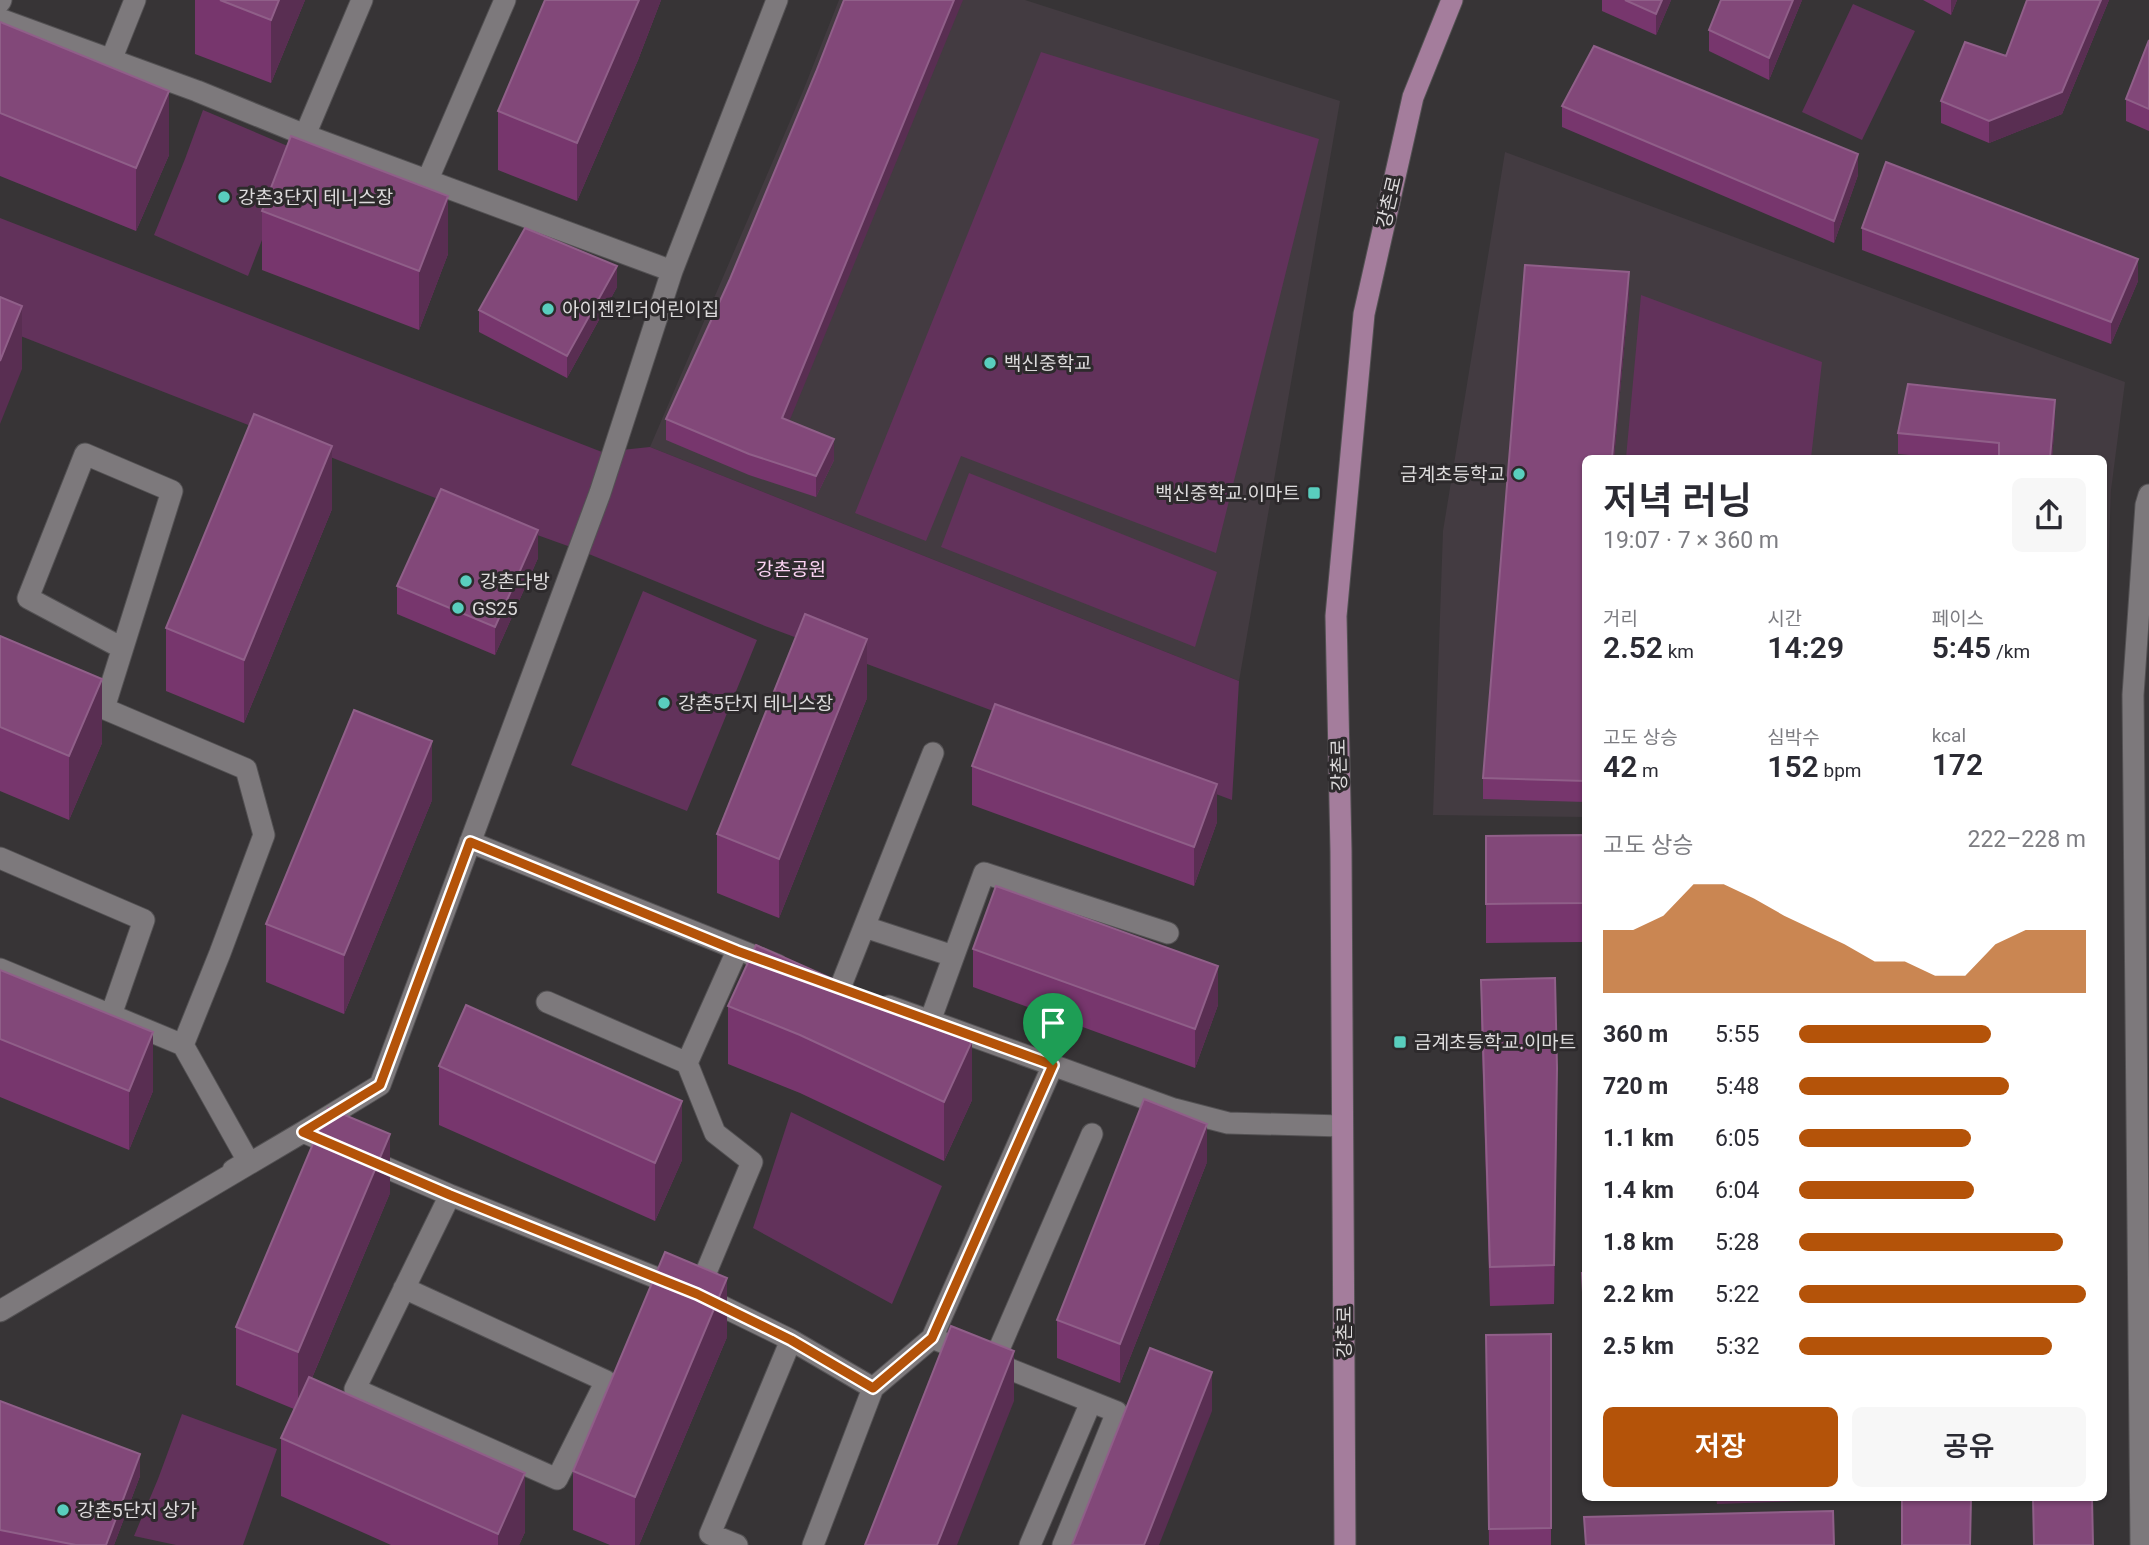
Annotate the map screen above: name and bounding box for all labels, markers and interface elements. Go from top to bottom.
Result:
street label: 강촌로 [1372,174,1406,230]
place label: 강촌3단지 테니스장 [238,186,393,209]
marker: 강촌3단지 테니스장 [216,189,232,205]
place label: 아이젠킨더어린이집 [562,298,719,321]
marker: 아이젠킨더어린이집 [540,301,556,317]
place label: 백신중학교 [1004,352,1091,375]
marker: 백신중학교 [982,355,998,371]
place label: 금계초등학교 [1400,463,1505,486]
marker: 금계초등학교 [1511,466,1527,482]
button: share [2012,478,2086,552]
text: 저녁 러닝 [1603,479,1752,523]
place label: 백신중학교.이마트 [1155,482,1300,505]
marker: 백신중학교.이마트 [1306,485,1322,501]
text: 19:07 · 7 × 360 m [1603,527,1779,554]
park label: 강촌공원 [756,558,826,581]
place label: 강촌다방 [480,570,550,593]
marker: 강촌다방 [458,573,474,589]
place label: GS25 [472,597,518,620]
marker: GS25 [450,600,466,616]
text: 거리 [1603,607,1638,630]
text: 시간 [1767,607,1802,630]
text: 페이스 [1932,607,1984,630]
text: 2.52 [1603,630,1663,665]
text: 14:29 [1767,630,1844,665]
text: 5:45 [1932,630,1991,665]
text: km [1663,640,1694,663]
text: /km [1991,640,2030,663]
place label: 강촌5단지 테니스장 [678,692,833,715]
marker: 강촌5단지 테니스장 [656,695,672,711]
text: kcal [1932,724,1966,747]
text: 고도 상승 [1603,726,1678,749]
text: 심박수 [1767,726,1820,749]
street label: 강촌로 [1327,739,1351,791]
text: 172 [1932,747,1983,782]
text: 42 [1603,749,1637,784]
text: 152 [1767,749,1819,784]
text: m [1637,759,1659,782]
text: bpm [1819,759,1861,782]
text: 222–228 m [1967,826,2086,853]
text: 고도 상승 [1603,832,1693,859]
pin [1023,993,1083,1065]
icon: arrive [1034,1004,1072,1042]
text: 360 m [1603,1021,1668,1048]
text: 5:55 [1715,1021,1759,1048]
place label: 금계초등학교.이마트 [1414,1031,1576,1054]
marker: 금계초등학교.이마트 [1392,1034,1408,1050]
text: 720 m [1603,1073,1668,1100]
text: 5:48 [1715,1073,1759,1100]
text: 1.1 km [1603,1125,1674,1152]
text: 6:05 [1715,1125,1759,1152]
text: 1.4 km [1603,1177,1674,1204]
text: 6:04 [1715,1177,1759,1204]
text: 1.8 km [1603,1229,1674,1256]
text: 5:28 [1715,1229,1759,1256]
text: 2.2 km [1603,1281,1674,1308]
text: 5:22 [1715,1281,1759,1308]
street label: 강촌로 [1333,1306,1356,1358]
text: 2.5 km [1603,1333,1674,1360]
text: 5:32 [1715,1333,1759,1360]
button: 저장 [1603,1407,1838,1487]
button: 공유 [1852,1407,2086,1487]
place label: 강촌5단지 상가 [77,1499,197,1522]
marker: 강촌5단지 상가 [55,1502,71,1518]

